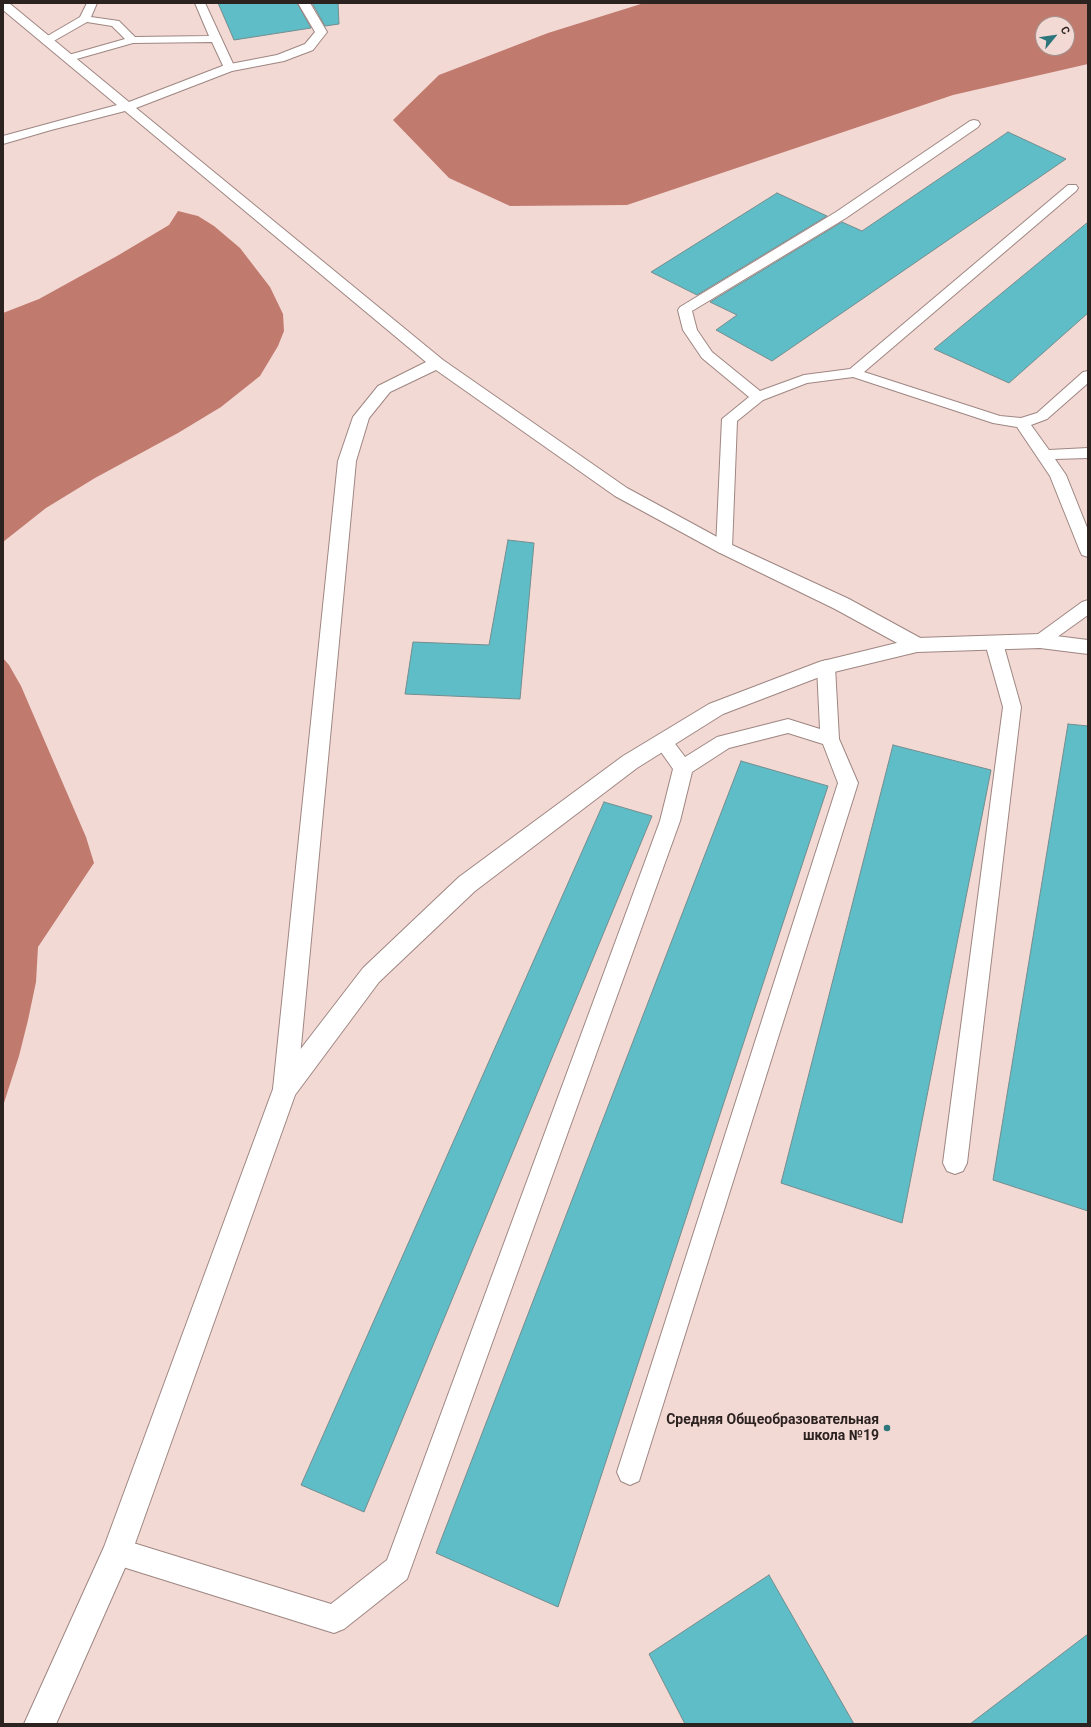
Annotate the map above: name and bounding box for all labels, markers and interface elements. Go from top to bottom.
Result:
north arrow [1035,16,1075,56]
text: С [1058,24,1072,37]
place label: Средняя Общеобразовательная школа №19 [666,1412,879,1444]
marker: Средняя Общеобразовательная школа №19 [882,1423,892,1433]

